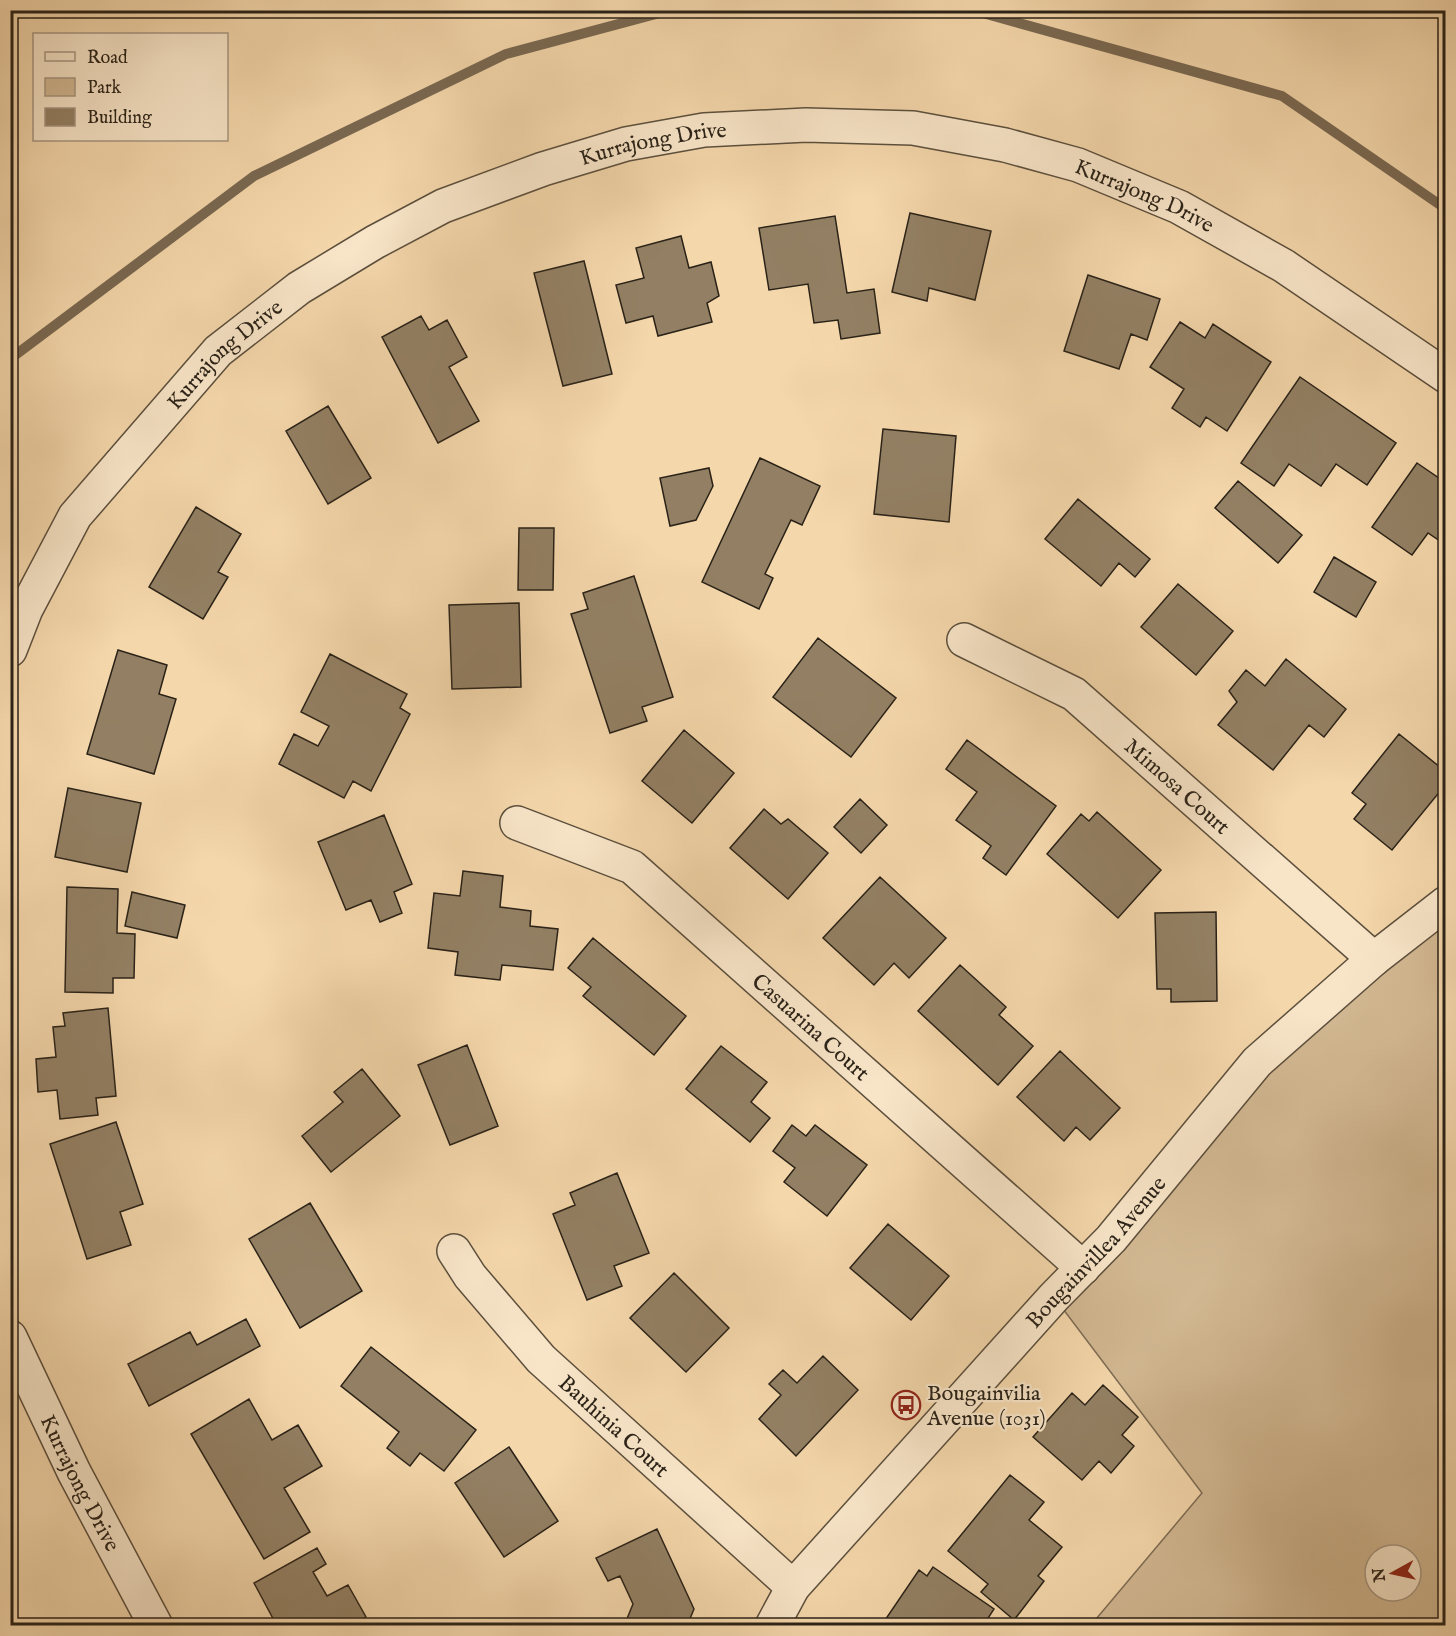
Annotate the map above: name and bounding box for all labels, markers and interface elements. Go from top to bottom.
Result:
legend [33,33,228,141]
text: Road [87,47,128,70]
text: Park [87,77,122,100]
text: Building [87,107,152,130]
street label: Kurrajong Drive [577,117,727,173]
street label: Kurrajong Drive [1070,153,1219,240]
street label: Kurrajong Drive [162,294,289,416]
street label: Mimosa Court [1118,733,1236,842]
street label: Casuarina Court [745,968,875,1088]
street label: Bougainvillea Avenue [1021,1171,1173,1335]
street label: Bauhinia Court [552,1370,675,1484]
place label: Bougainvilia Avenue (1031) [926,1380,1046,1433]
bus stop icon: Bougainvilia Avenue (1031) [890,1389,922,1421]
street label: Kurrajong Drive [33,1411,126,1557]
north arrow [1363,1543,1423,1603]
text: N [1369,1566,1391,1584]

